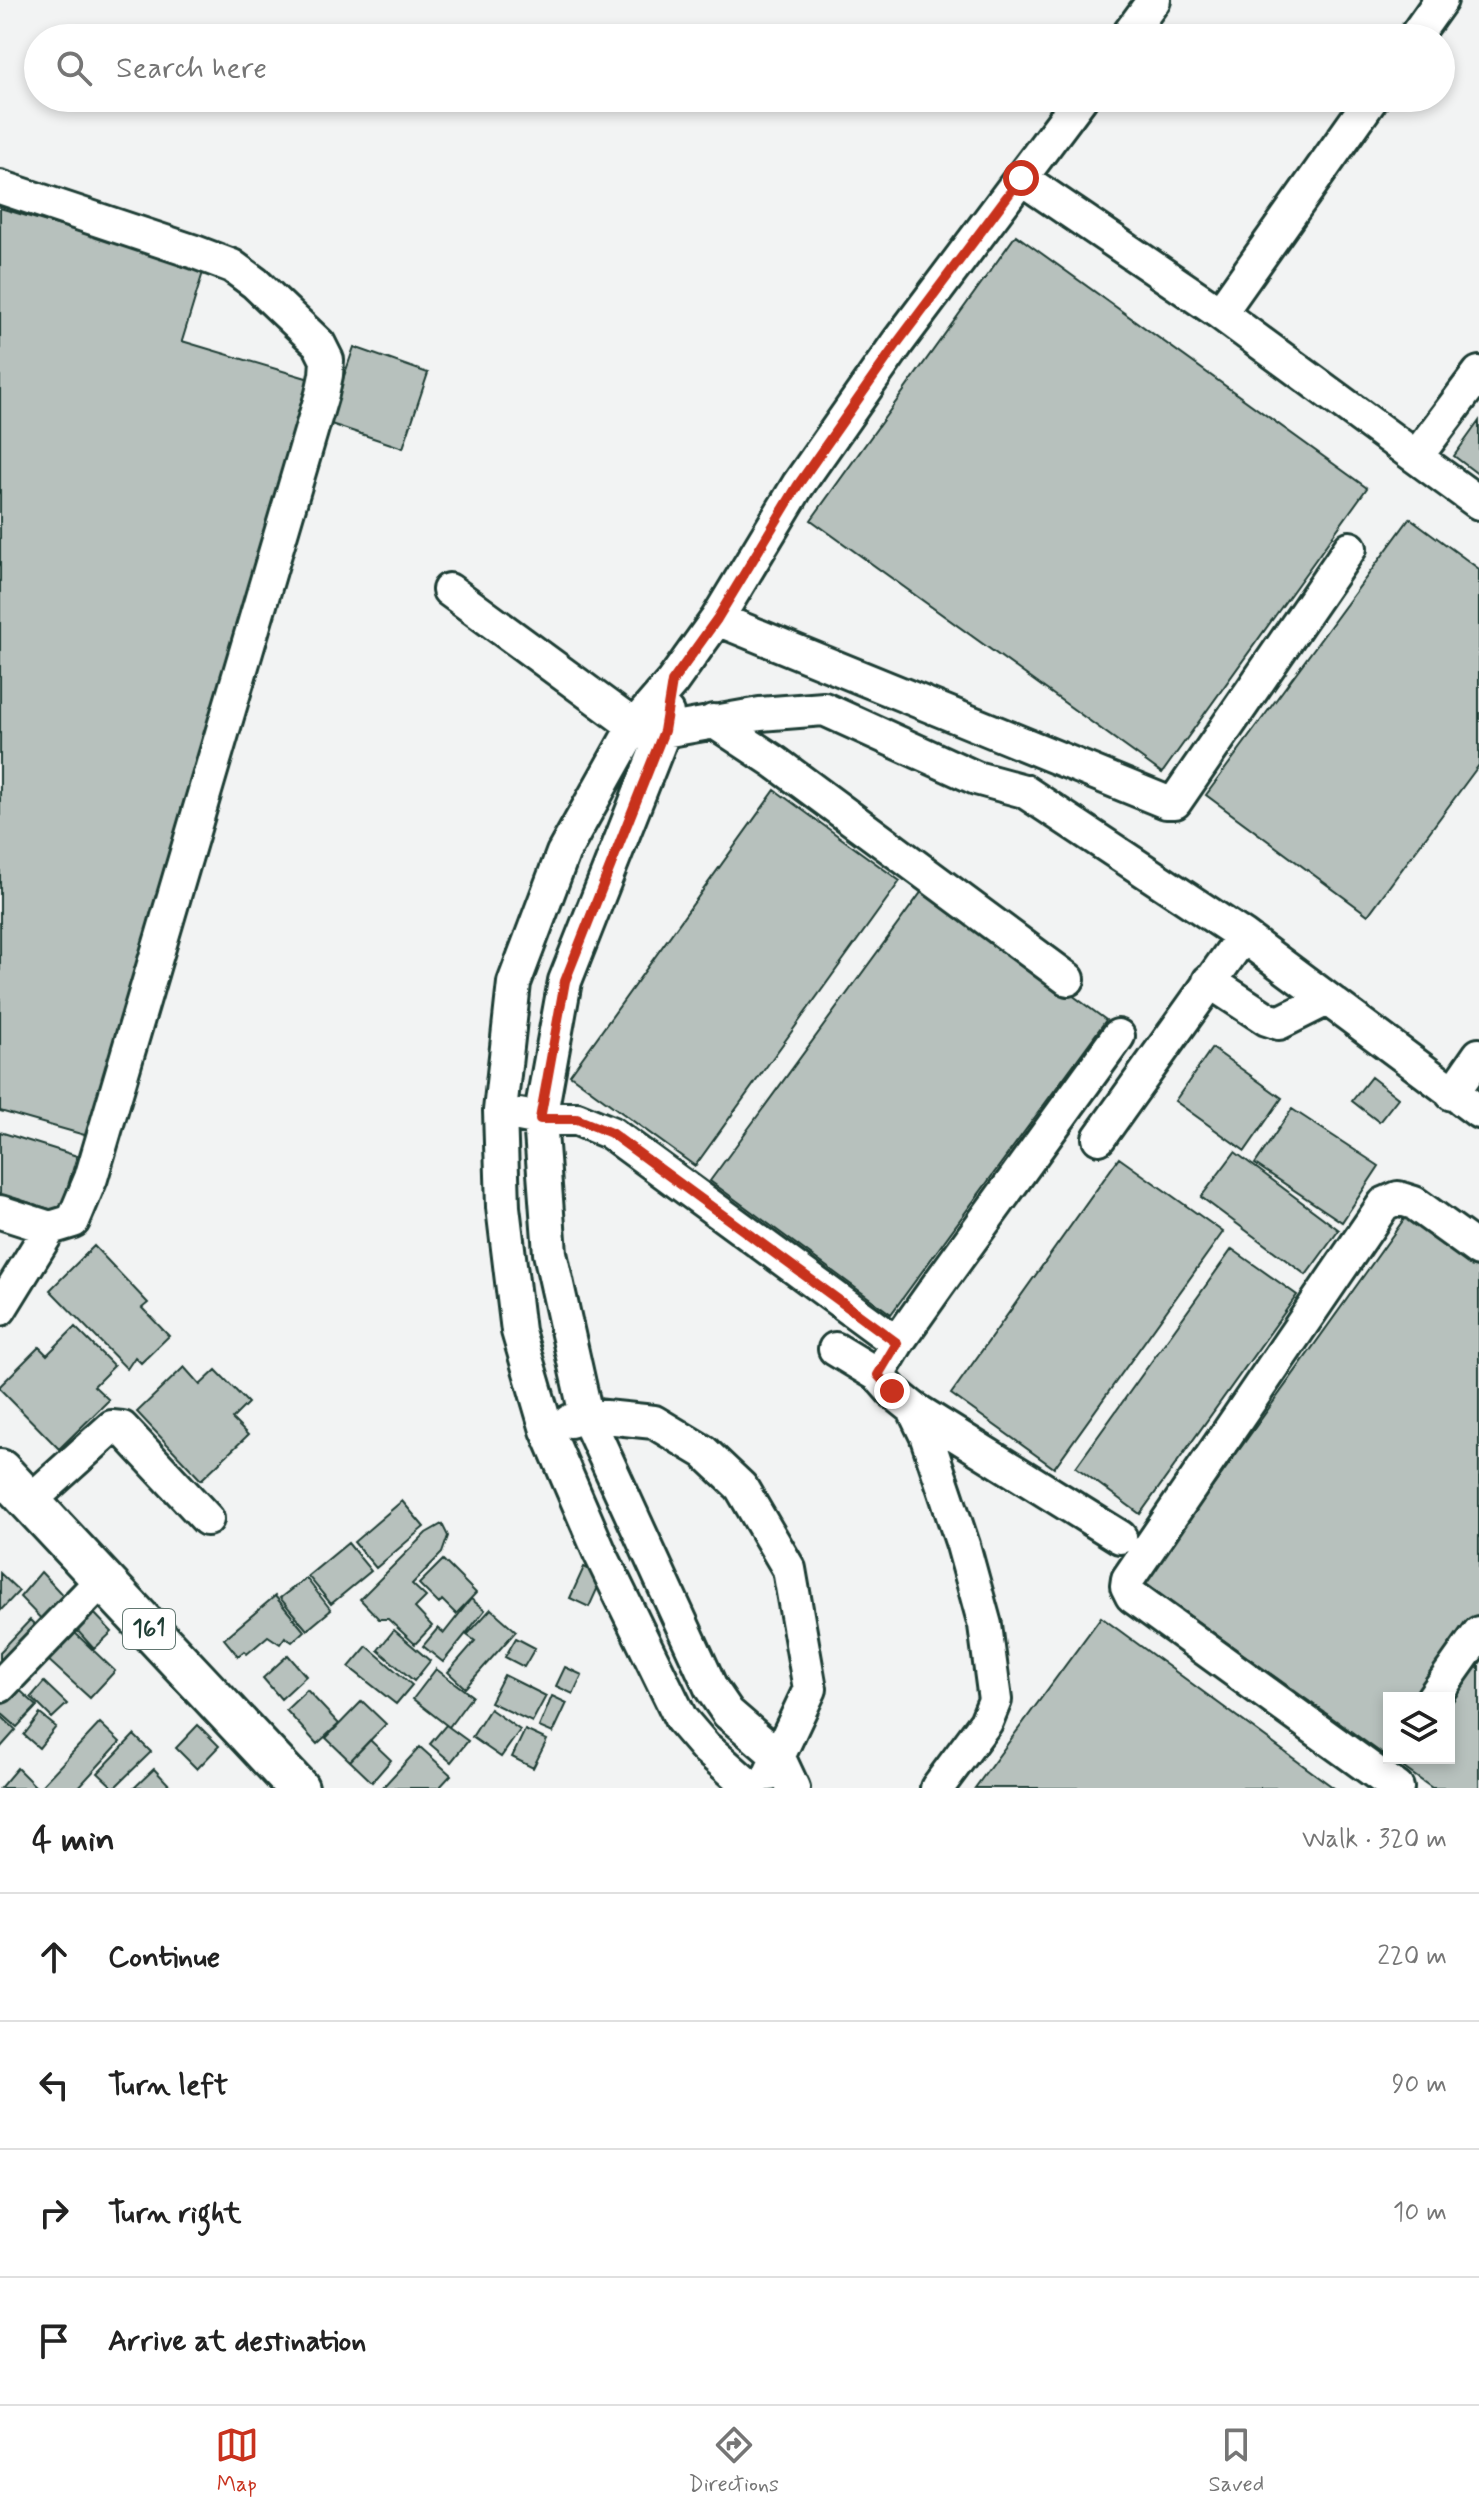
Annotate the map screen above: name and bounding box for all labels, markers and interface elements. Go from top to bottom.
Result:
search box [24,24,1455,112]
icon: search [52,46,96,90]
text: Search here [116,49,267,88]
route start [1003,160,1039,196]
route end [874,1373,910,1409]
road number: 161 [123,1609,175,1649]
map controls [1383,1692,1455,1764]
button: layers [1383,1692,1455,1764]
text: 4 min [32,1818,115,1863]
text: Walk · 320 m [1302,1823,1447,1857]
icon: ahead [32,1935,76,1979]
text: Continue [108,1938,220,1977]
text: 220 m [1377,1940,1447,1974]
icon: left [32,2063,76,2107]
text: Turn left [108,2066,228,2105]
text: 90 m [1392,2068,1447,2102]
icon: right [32,2191,76,2235]
text: Turn right [108,2194,241,2233]
text: 10 m [1393,2196,1447,2230]
icon: arrive [32,2319,76,2363]
text: Arrive at destination [108,2322,366,2361]
tab: Map [215,2423,259,2499]
tab: Directions [688,2423,779,2499]
tab: Saved [1209,2423,1264,2499]

